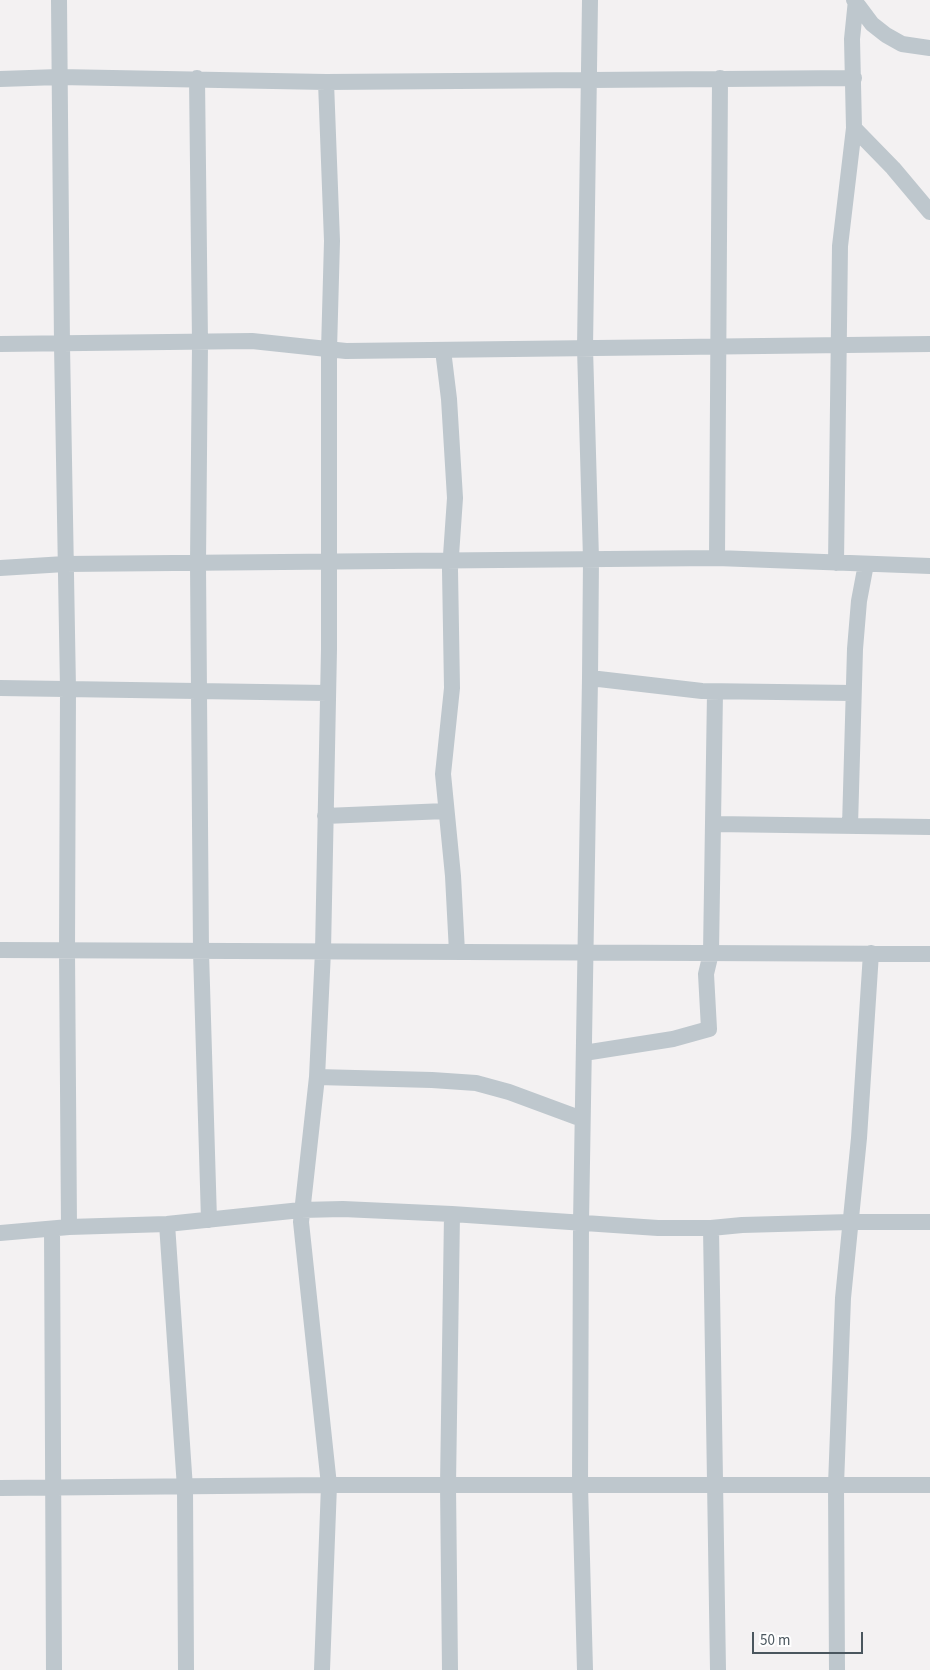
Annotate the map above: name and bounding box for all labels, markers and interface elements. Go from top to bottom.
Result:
scale bar [755,1622,866,1654]
text: 50 m [760,1630,790,1651]

